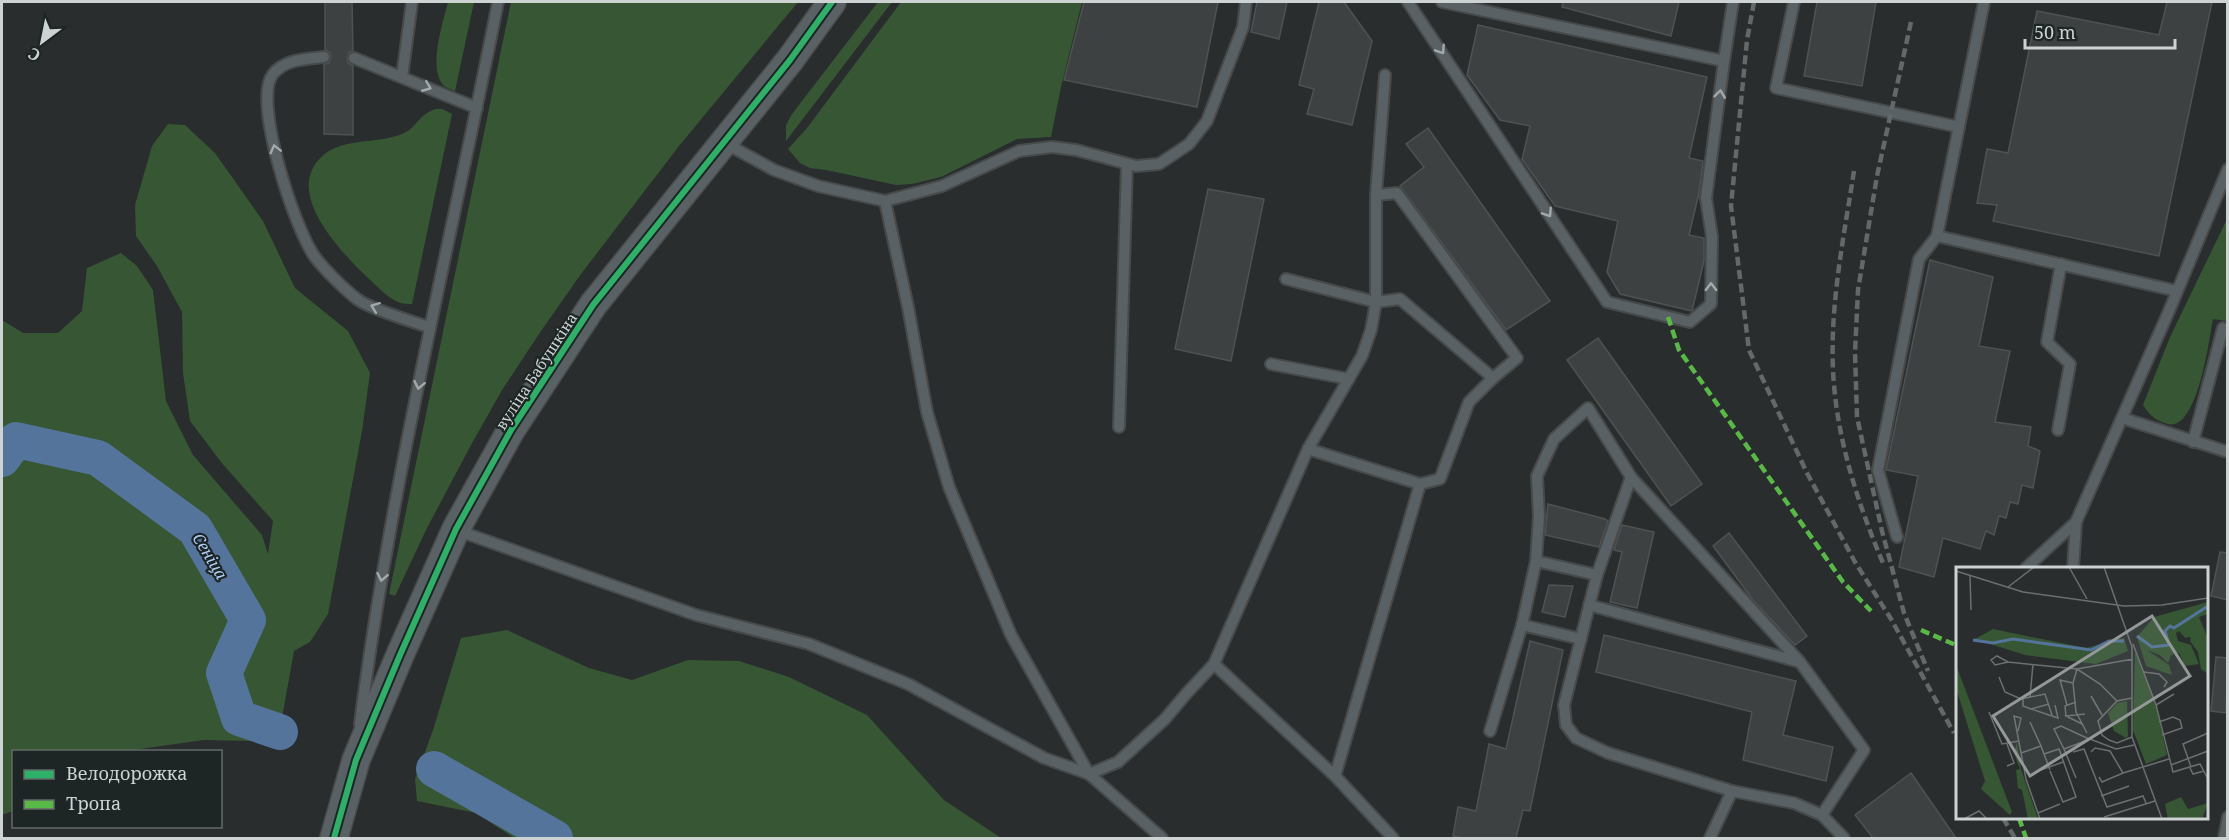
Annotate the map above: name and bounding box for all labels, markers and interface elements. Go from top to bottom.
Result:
north arrow [12,12,72,72]
scale bar [2025,12,2175,50]
text: 50 m [2034,20,2076,44]
text: С [24,43,44,67]
one-way arrow [1433,44,1444,55]
one-way arrow [421,80,432,92]
one-way arrow [1713,89,1726,98]
one-way arrow [269,144,282,154]
one-way arrow [1541,206,1552,217]
one-way arrow [1705,283,1717,292]
one-way arrow [370,302,381,314]
street label: вуліца Бабушкіна [491,309,581,433]
one-way arrow [413,380,426,390]
water label: Сеніца [188,529,232,583]
inset map [1956,567,2208,819]
one-way arrow [377,572,389,581]
legend [12,750,222,828]
text: Велодорожка [66,761,188,785]
text: Тропа [66,791,121,815]

